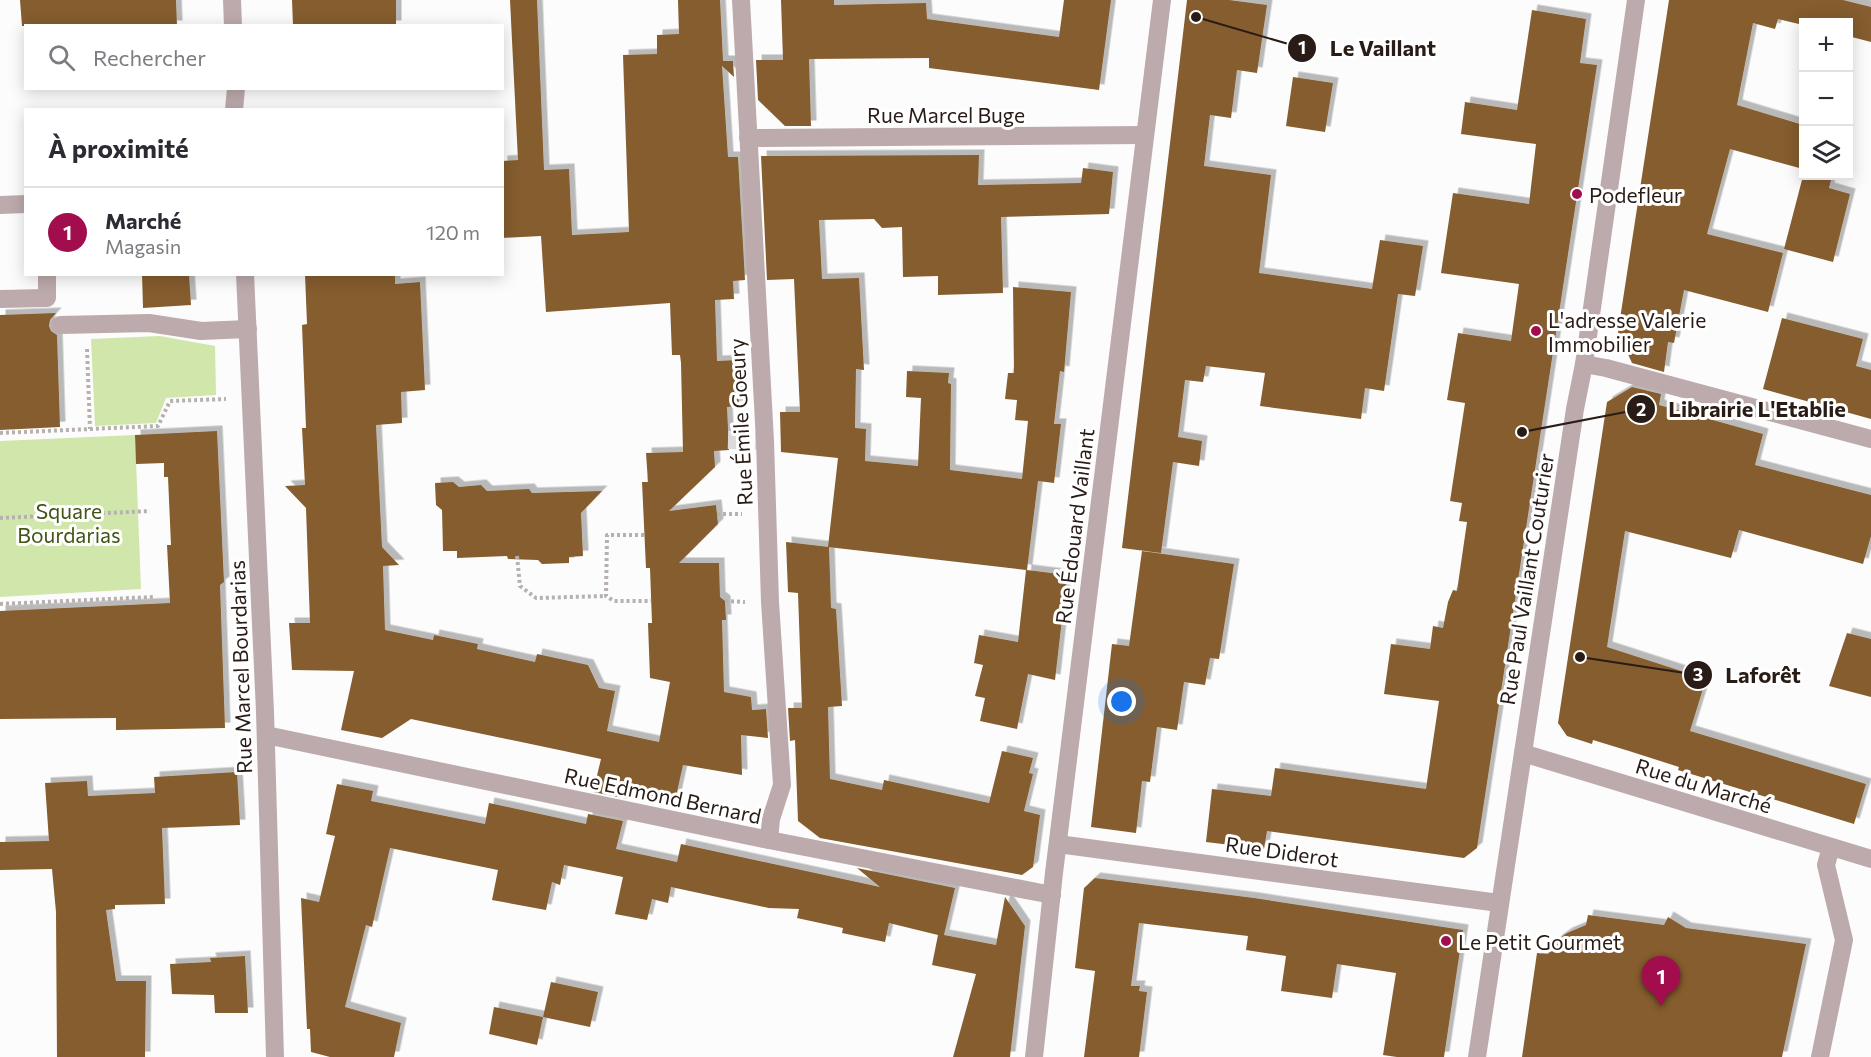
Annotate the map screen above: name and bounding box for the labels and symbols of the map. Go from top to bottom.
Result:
callout: Le Vaillant [1287,28,1448,68]
text: Le Vaillant [1330,34,1436,61]
text: 1 [1298,36,1306,58]
street label: Rue Marcel Buge [867,102,1025,127]
place label: Podefleur [1589,182,1682,207]
marker: Podefleur [1570,187,1584,201]
place label: L'adresse Valerie Immobilier [1548,307,1706,356]
marker: L'adresse Valerie Immobilier [1529,324,1543,338]
street label: Rue Émile Goeury [723,338,757,506]
callout: Librairie L'Etablie [1626,389,1858,429]
text: Librairie L'Etablie [1668,395,1846,422]
text: 2 [1636,398,1646,420]
street label: Rue Édouard Vaillant [1050,427,1098,625]
street label: Rue Paul Vaillant Couturier [1494,451,1558,707]
park label: Square Bourdarias [17,498,121,547]
street label: Rue Marcel Bourdarias [224,560,256,774]
callout: Laforêt [1683,655,1813,695]
text: Laforêt [1725,661,1801,688]
text: 3 [1693,663,1703,685]
your location [1107,687,1136,716]
street label: Rue du Marché [1633,752,1775,818]
street label: Rue Edmond Bernard [562,762,764,828]
street label: Rue Diderot [1224,831,1340,871]
place label: Le Petit Gourmet [1458,929,1621,954]
marker: Le Petit Gourmet [1439,934,1453,948]
pin: 1 [1642,956,1680,1006]

